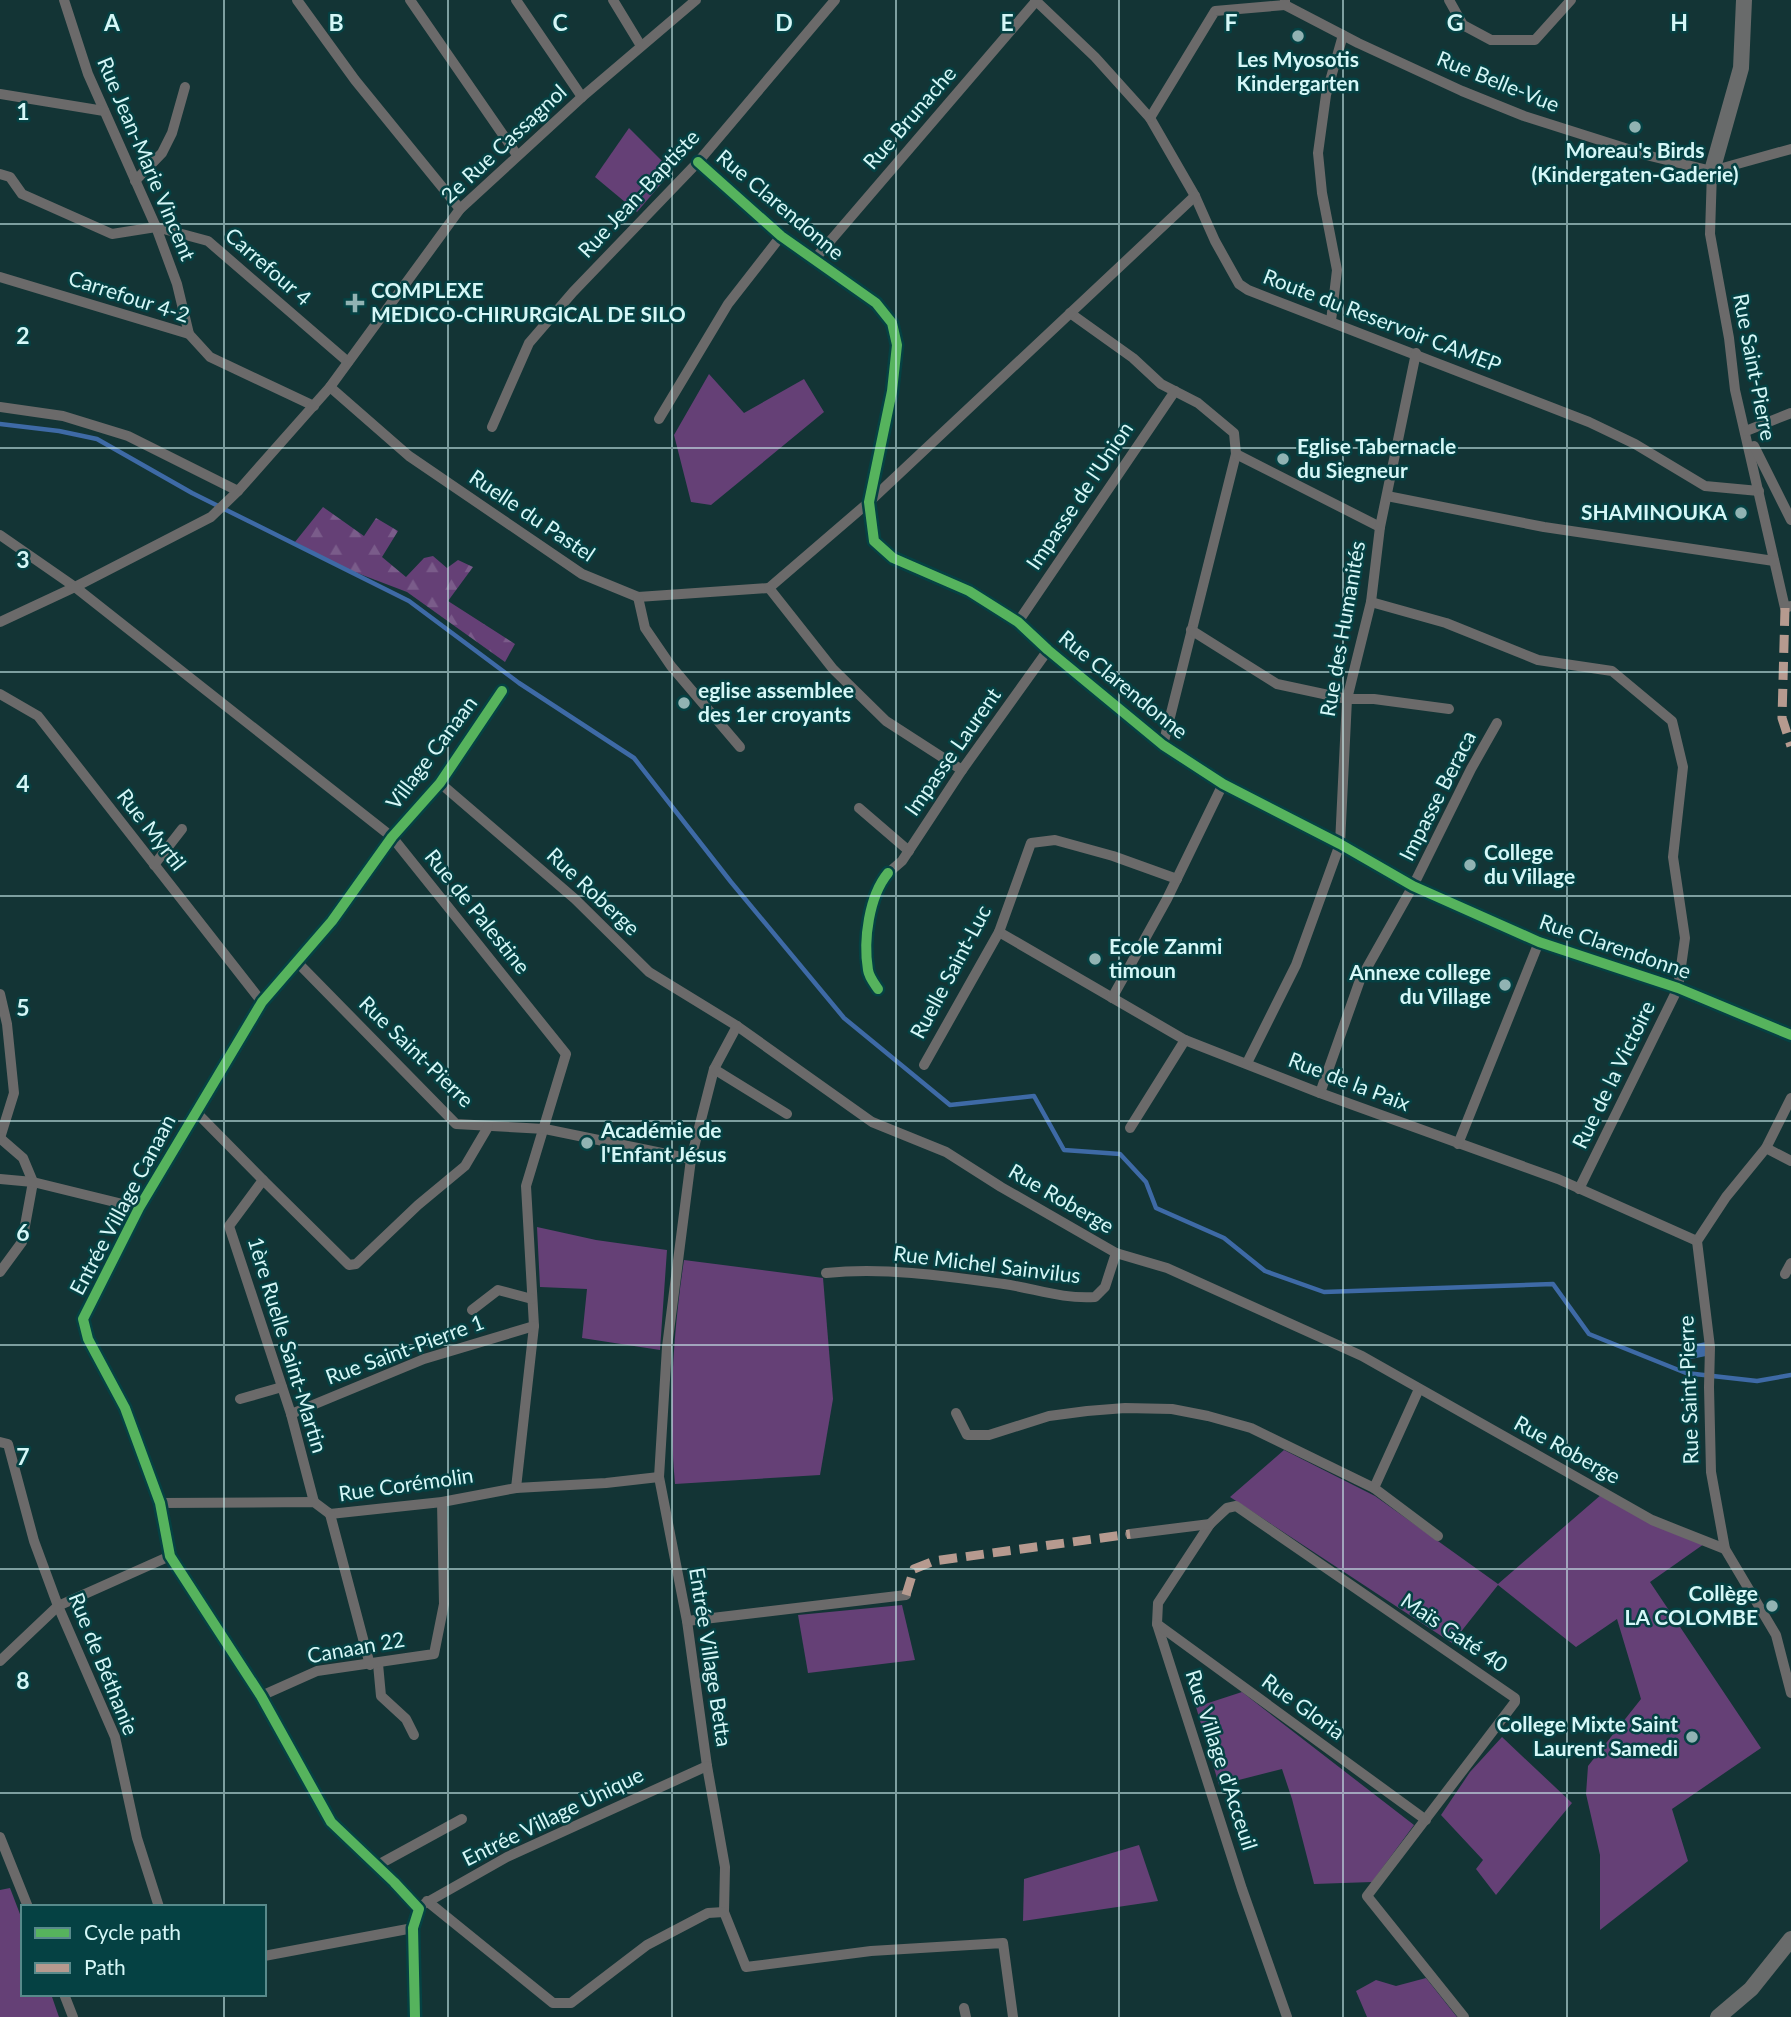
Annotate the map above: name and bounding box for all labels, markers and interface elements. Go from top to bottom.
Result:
text: A [103,8,121,36]
text: B [328,8,344,36]
text: C [552,8,568,36]
text: D [775,8,793,36]
text: E [1000,8,1014,36]
text: F [1224,8,1238,36]
text: G [1447,8,1463,36]
text: H [1670,8,1688,36]
marker: Les Myosotis Kindergarten [1290,28,1306,44]
street label: Rue Belle-Vue [1434,45,1563,116]
place label: Les Myosotis Kindergarten [1237,46,1359,95]
street label: Rue Jean-Marie Vincent [93,53,202,264]
street label: Rue Brunache [857,60,960,174]
street label: 2e Rue Cassagnol [435,78,571,207]
text: 1 [16,97,30,125]
marker: Moreau's Birds (Kindergaten-Gaderie) [1627,119,1643,135]
street label: Rue Jean-Baptiste [572,124,704,262]
place label: Moreau's Birds (Kindergaten-Gaderie) [1531,137,1739,186]
street label: Rue Clarendonne [712,143,850,264]
street label: Carrefour 4 [221,222,317,310]
street label: Route du Reservoir CAMEP [1260,263,1505,377]
street label: Carrefour 4-2 [66,264,193,327]
place label: COMPLEXE MEDICO-CHIRURGICAL DE SILO [371,277,686,326]
street label: Rue Saint-Pierre [1729,291,1782,442]
marker: COMPLEXE MEDICO-CHIRURGICAL DE SILO [345,293,365,313]
text: 2 [16,321,30,349]
street label: Impasse de l'Union [1020,417,1137,574]
place label: Eglise Tabernacle du Siegneur [1297,433,1456,482]
marker: Eglise Tabernacle du Siegneur [1275,451,1291,467]
street label: Ruelle du Pastel [465,464,600,566]
place label: SHAMINOUKA [1581,499,1727,524]
marker: SHAMINOUKA [1733,505,1749,521]
street label: Rue des Humanités [1314,539,1369,719]
text: 3 [16,545,30,573]
street label: Rue Clarendonne [1054,624,1193,743]
place label: eglise assemblee des 1er croyants [698,677,854,726]
street label: Impasse Laurent [898,682,1005,820]
street label: Village Canaan [380,690,482,814]
marker: eglise assemblee des 1er croyants [676,695,692,711]
street label: Impasse Beraca [1393,726,1480,865]
text: 4 [16,769,30,797]
street label: Rue Myrtil [113,783,192,875]
place label: College du Village [1484,839,1575,888]
street label: Rue Roberge [543,842,645,940]
street label: Rue de Palestine [420,844,536,978]
marker: College du Village [1462,857,1478,873]
street label: Ruelle Saint-Luc [904,900,995,1042]
street label: Rue Clarendonne [1536,908,1695,983]
place label: Ecole Zanmi timoun [1109,933,1222,982]
marker: Ecole Zanmi timoun [1087,951,1103,967]
place label: Annexe college du Village [1348,959,1491,1008]
marker: Annexe college du Village [1497,977,1513,993]
street label: Rue Saint-Pierre [355,990,479,1112]
text: 5 [16,993,30,1021]
street label: Rue de la Victoire [1566,996,1659,1152]
street label: Rue de la Paix [1285,1046,1414,1115]
street label: Entrée Village Canaan [64,1110,180,1299]
place label: Académie de l'Enfant Jésus [600,1117,727,1166]
marker: Académie de l'Enfant Jésus [579,1135,595,1151]
street label: Rue Roberge [1005,1158,1119,1238]
text: 6 [16,1218,30,1246]
street label: 1ère Ruelle Saint-Martin [244,1234,333,1456]
street label: Rue Michel Sainvilus [892,1240,1082,1287]
street label: Rue Saint-Pierre 1 [322,1308,487,1389]
street label: Rue Saint-Pierre [1672,1315,1703,1465]
street label: Rue Roberge [1510,1409,1625,1488]
text: 7 [16,1442,30,1470]
street label: Rue Corémolin [337,1462,475,1505]
street label: Entrée Village Betta [685,1565,738,1748]
place label: Collège LA COLOMBE [1624,1580,1758,1629]
street label: Maïs Gaté 40 [1397,1587,1513,1677]
street label: Rue de Béthanie [65,1589,144,1738]
marker: Collège LA COLOMBE [1764,1598,1780,1614]
street label: Canaan 22 [305,1626,406,1667]
text: 8 [16,1666,30,1694]
street label: Rue Village d'Acceuil [1181,1666,1263,1853]
street label: Rue Gloria [1258,1667,1350,1744]
place label: College Mixte Saint Laurent Samedi [1496,1711,1678,1760]
marker: College Mixte Saint Laurent Samedi [1684,1729,1700,1745]
street label: Entrée Village Unique [458,1761,647,1870]
legend [21,1905,266,1996]
text: Cycle path [84,1919,181,1944]
text: Path [84,1954,126,1979]

